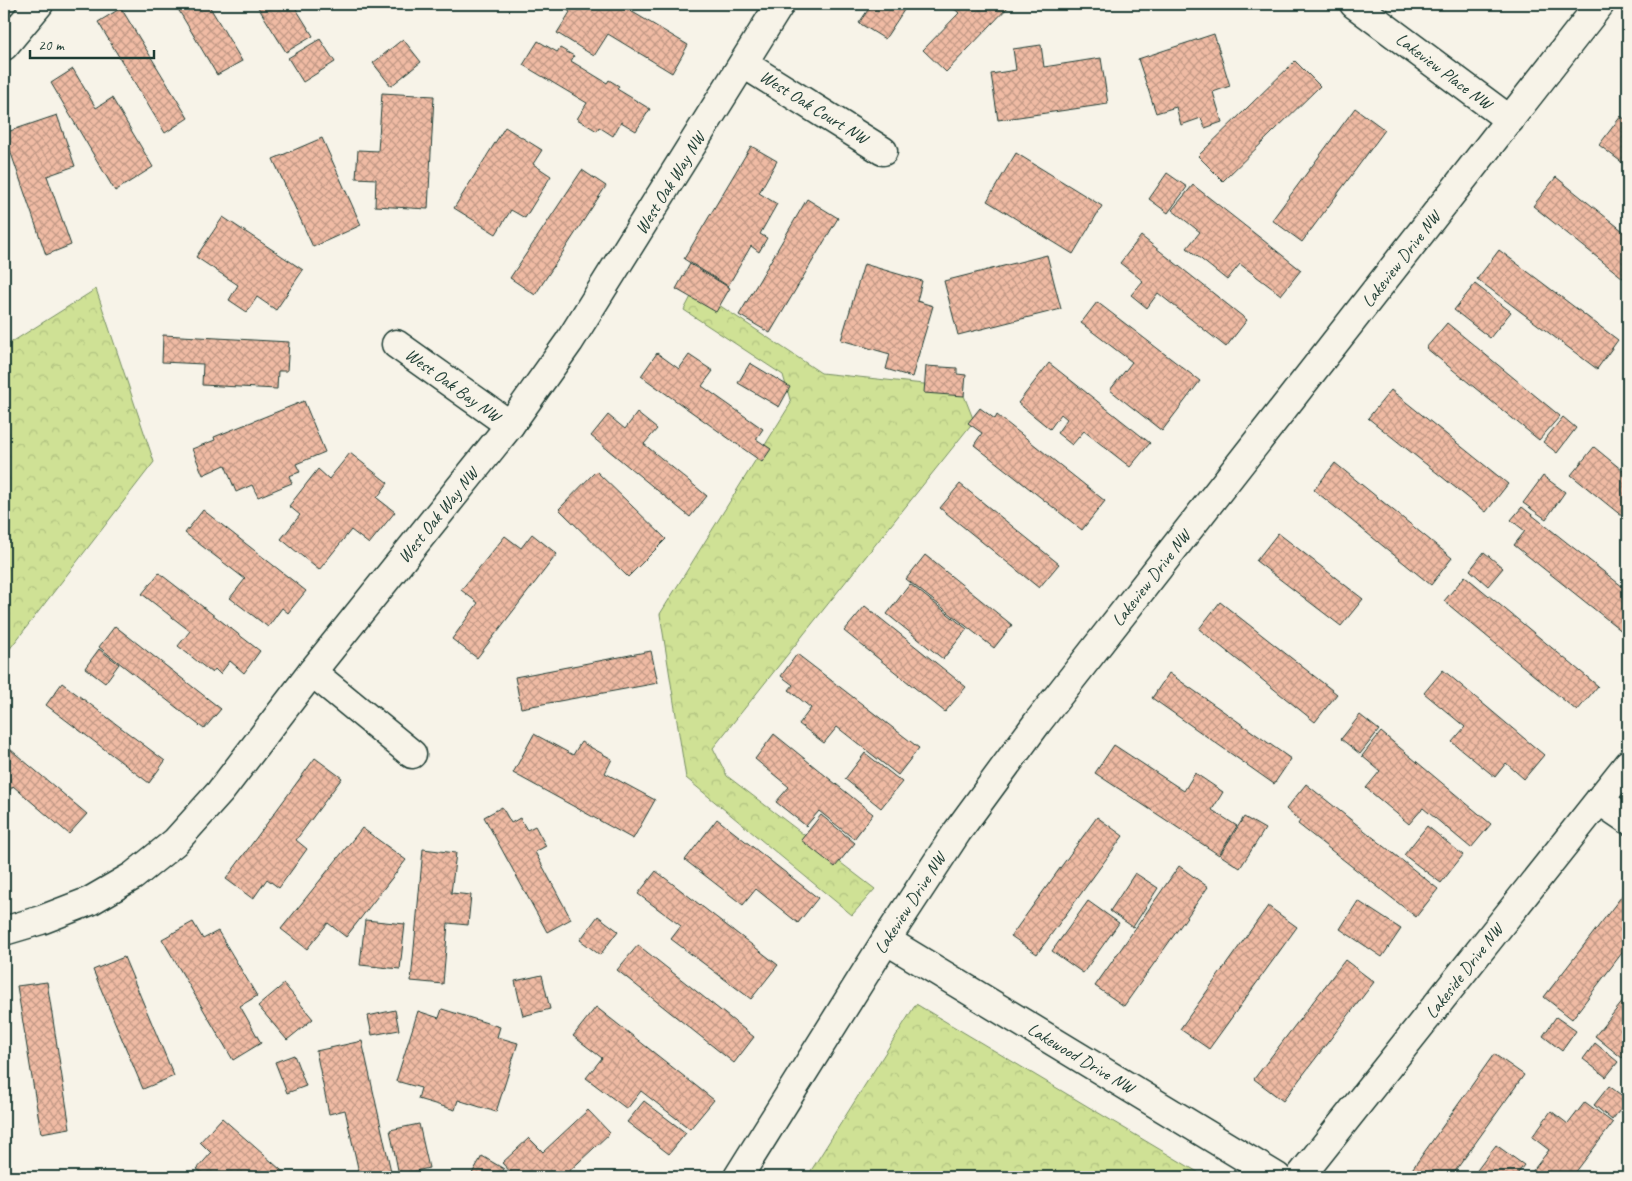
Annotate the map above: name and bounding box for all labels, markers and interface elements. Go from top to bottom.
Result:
scale bar [30,28,154,60]
street label: Lakeview Place NW [1391,28,1498,116]
text: 20 m [38,36,65,55]
street label: West Oak Court NW [756,65,874,150]
street label: West Oak Way NW [630,126,711,238]
street label: Lakeview Drive NW [1357,205,1447,312]
street label: West Oak Bay NW [401,343,507,428]
street label: West Oak Way NW [393,461,484,567]
street label: Lakeview Drive NW [1107,524,1197,631]
street label: Lakeview Drive NW [869,847,952,958]
street label: Lakeside Drive NW [1420,918,1509,1023]
street label: Lakewood Drive NW [1024,1017,1140,1100]

